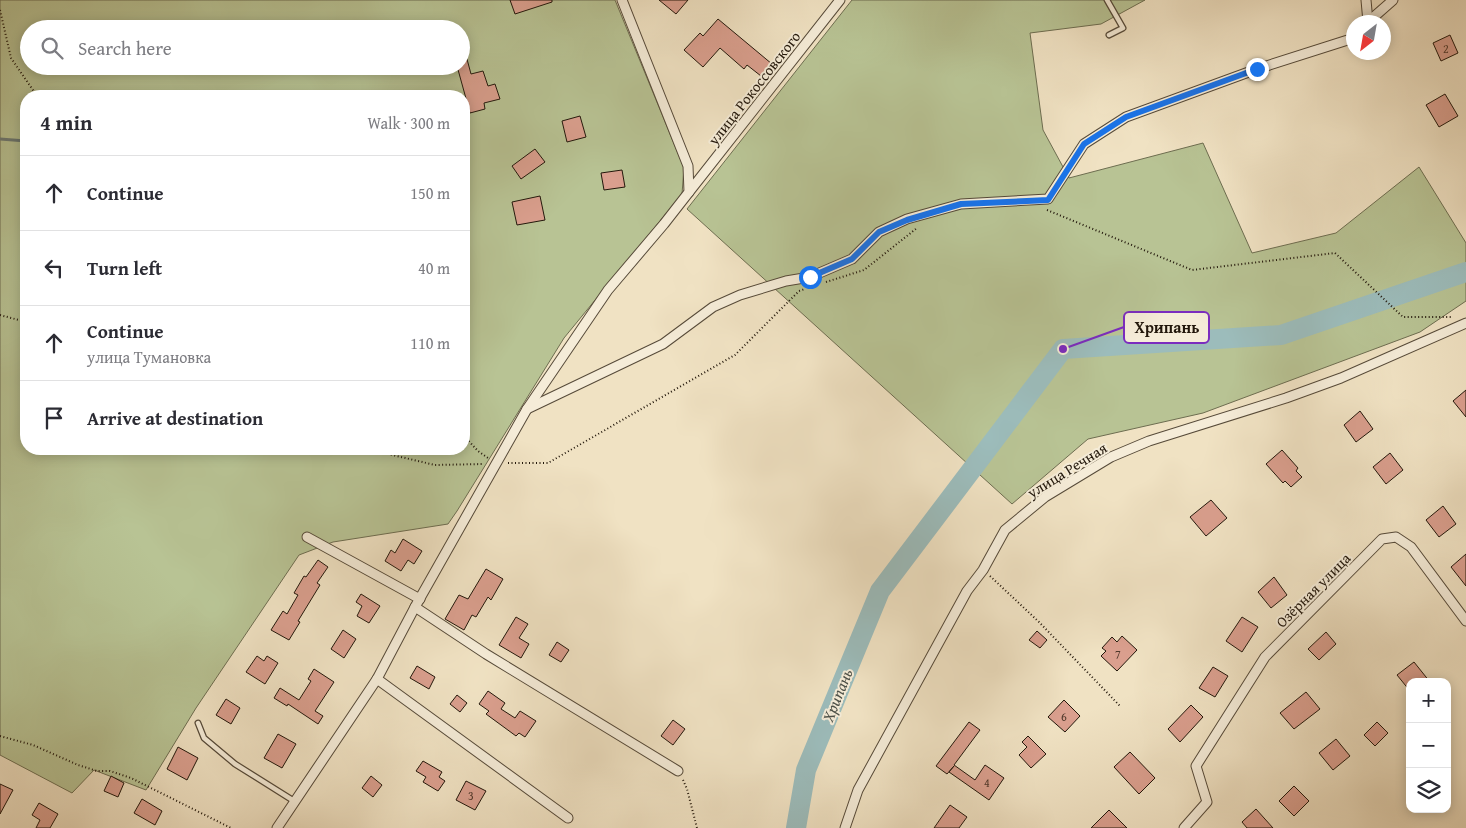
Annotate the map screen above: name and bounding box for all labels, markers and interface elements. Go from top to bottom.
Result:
north arrow [1346,15,1391,60]
search box [20,20,470,75]
street label: улица Рокоссовского [702,26,805,150]
icon: search [38,34,66,62]
text: Search here [78,34,172,62]
house number: 2 [1443,40,1449,57]
route end [1246,58,1269,81]
text: 4 min [40,107,92,138]
text: Walk · 300 m [367,111,450,135]
icon: ahead [40,179,68,207]
text: Continue [87,179,164,207]
text: 150 m [410,181,450,205]
icon: left [40,254,68,282]
text: Turn left [87,254,162,282]
text: 40 m [418,256,450,280]
route start [799,266,822,289]
callout: Хрипань [1124,312,1209,343]
text: Хрипань [1135,315,1200,339]
text: Continue [87,317,164,345]
icon: ahead [40,329,68,357]
text: 110 m [410,331,450,355]
text: улица Тумановка [87,345,211,369]
icon: arrive [40,404,68,432]
text: Arrive at destination [87,404,263,432]
street label: улица Речная [1022,437,1111,503]
street label: Озёрная улица [1271,547,1356,632]
house number: 7 [1115,646,1121,663]
water label: Хрипань [815,664,859,726]
map controls [1406,678,1451,813]
button: + [1406,678,1451,723]
house number: 6 [1061,708,1067,725]
button: − [1406,723,1451,768]
button: layers [1406,768,1451,813]
house number: 4 [984,774,990,791]
house number: 3 [468,787,474,804]

